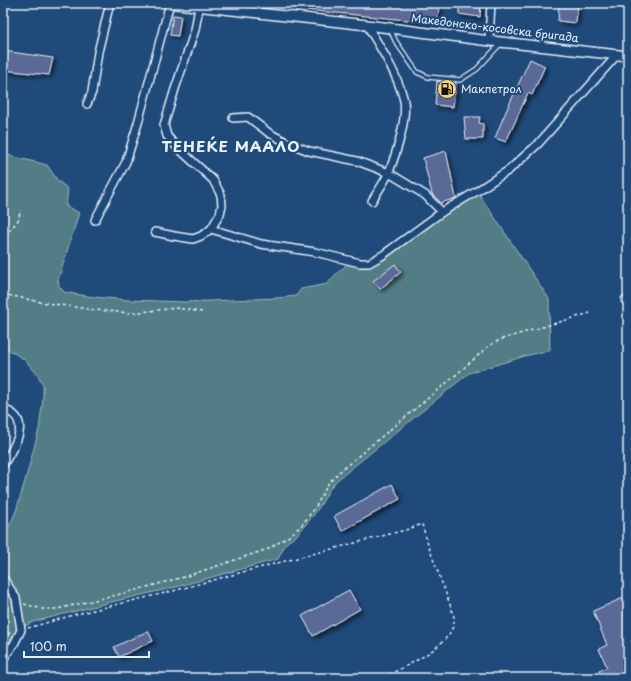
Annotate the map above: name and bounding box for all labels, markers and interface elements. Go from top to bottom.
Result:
street label: Македонско-косовска бригада [410,9,580,46]
fuel station icon: Макпетрол [436,78,458,100]
place label: Макпетрол [461,80,522,97]
district label: ТЕНЕЌЕ МААЛО [162,134,300,157]
scale bar [24,633,149,659]
text: 100 m [30,637,67,655]

